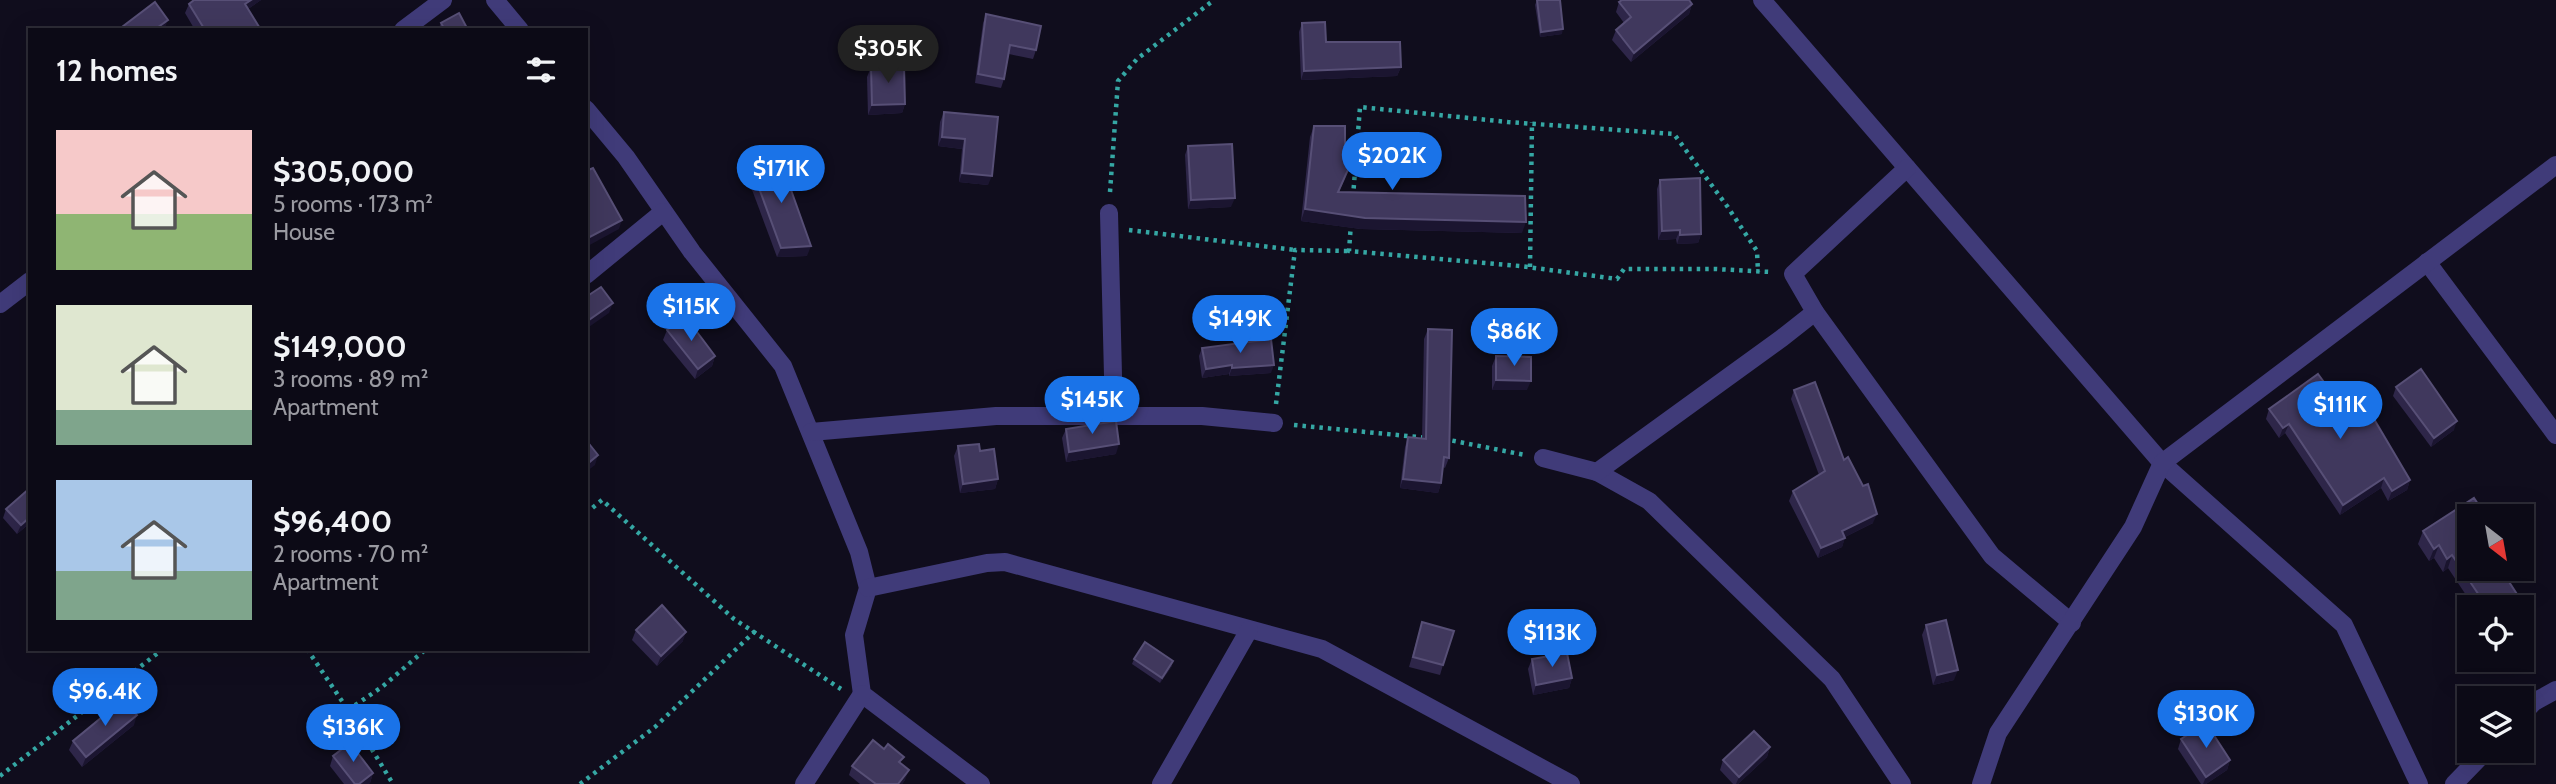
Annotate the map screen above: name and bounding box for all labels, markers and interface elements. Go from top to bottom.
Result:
pin: $305K [839,25,937,85]
text: $305K [854,34,922,62]
icon: filters [522,51,560,89]
text: 12 homes [56,52,178,89]
pin: $202K [1343,132,1441,192]
text: $202K [1358,141,1426,169]
pin: $171K [732,146,830,205]
text: $305,000 [273,153,414,190]
text: $171K [753,154,809,182]
icon: home [112,158,196,242]
text: 5 rooms · 173 m² [273,190,433,218]
text: House [273,218,335,246]
pin: $115K [642,284,740,343]
text: $115K [662,292,720,320]
pin: $149K [1191,296,1289,355]
text: $149K [1208,304,1272,332]
pin: $86K [1473,308,1555,368]
text: $86K [1487,317,1541,345]
text: $149,000 [273,328,407,365]
icon: home [112,333,196,417]
text: 3 rooms · 89 m² [273,365,428,393]
pin: $145K [1043,376,1141,436]
pin: $111K [2291,382,2389,441]
text: $145K [1061,385,1123,413]
text: $111K [2313,390,2367,418]
text: Apartment [273,393,378,421]
text: $96,400 [273,503,392,540]
north arrow [2457,504,2534,581]
map controls [2457,504,2534,763]
icon: home [112,508,196,592]
text: 2 rooms · 70 m² [273,540,428,568]
text: Apartment [273,568,378,596]
button: locate [2457,595,2534,672]
pin: $113K [1503,610,1601,669]
text: $113K [1523,618,1581,646]
pin: $96.4K [48,668,162,728]
text: $96.4K [68,677,142,705]
button: layers [2457,686,2534,763]
pin: $130K [2157,690,2255,750]
text: $130K [2174,699,2238,727]
pin: $136K [304,704,402,764]
text: $136K [322,713,384,741]

